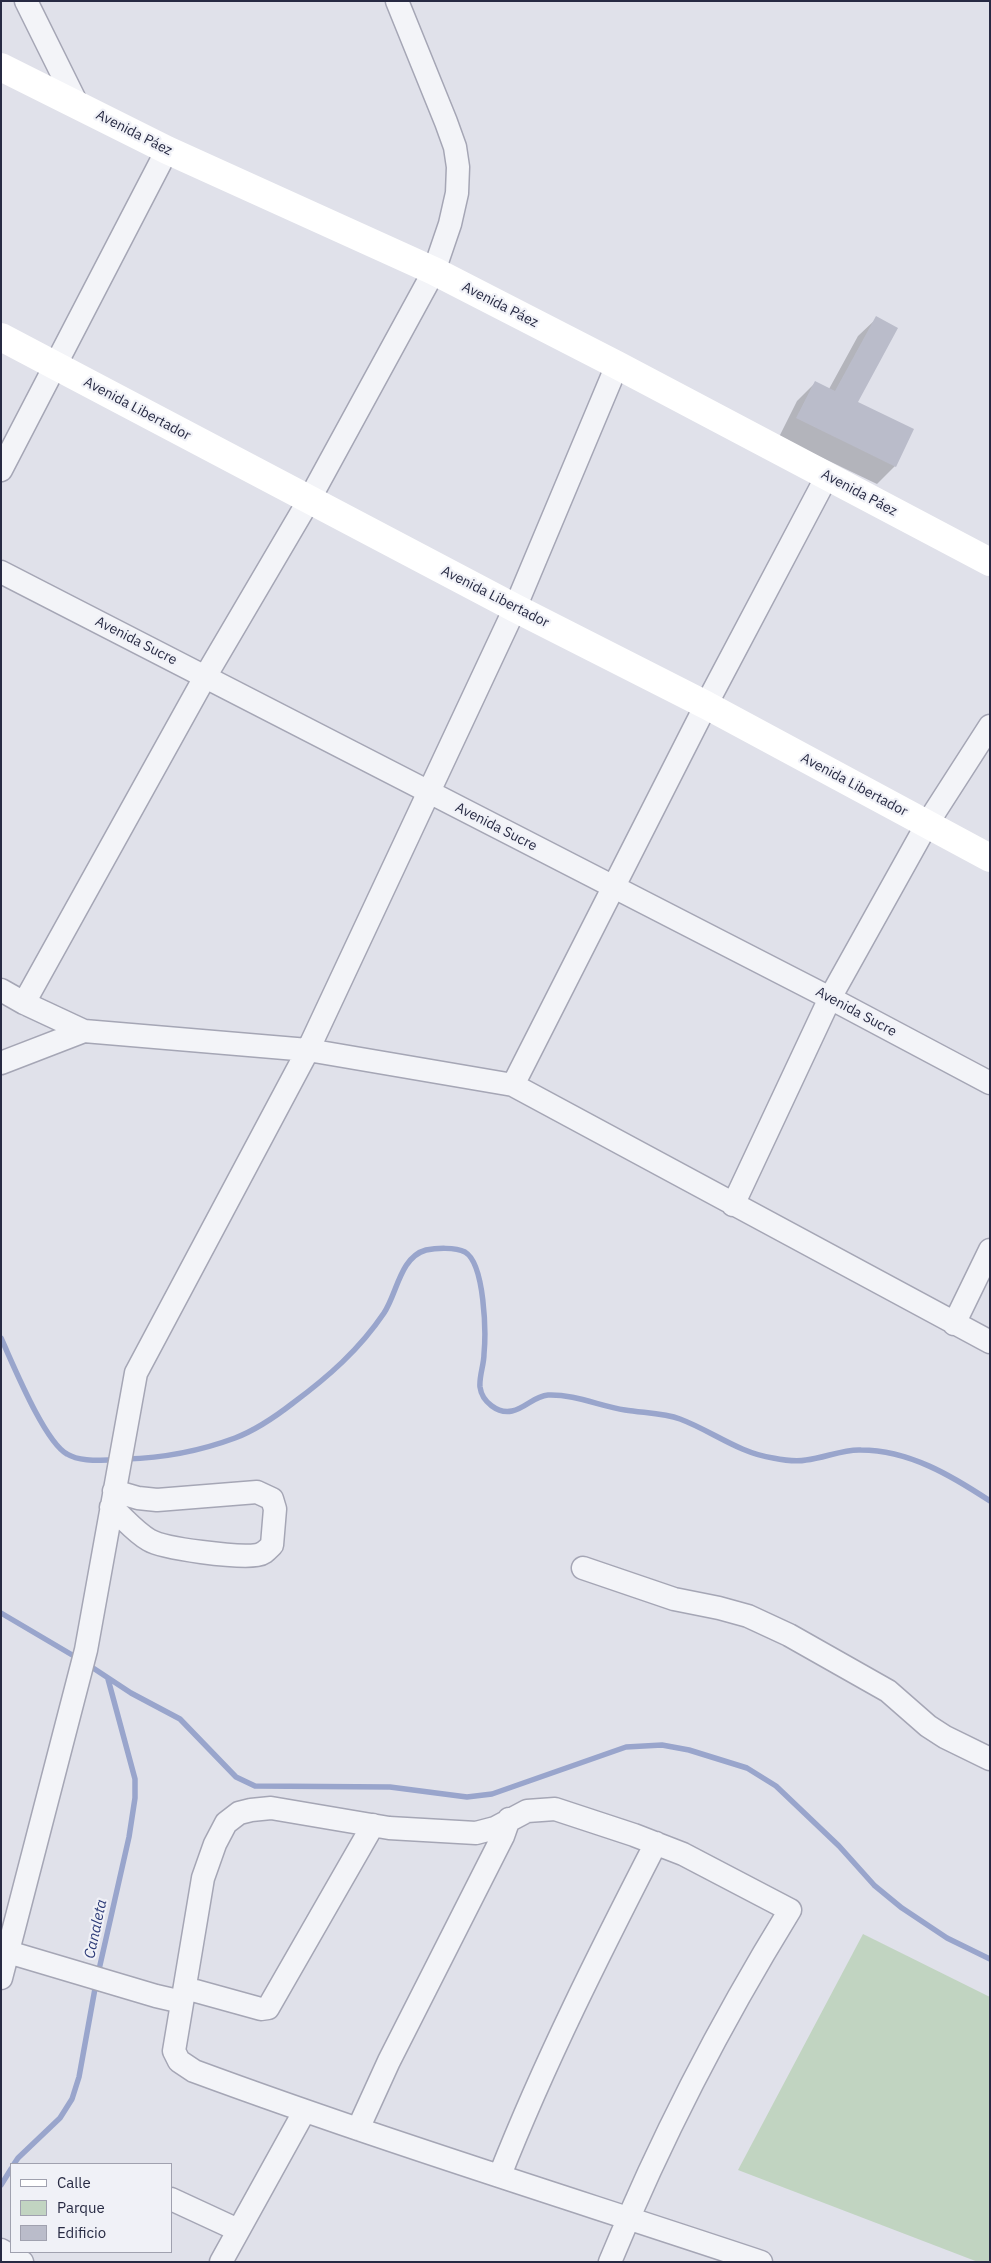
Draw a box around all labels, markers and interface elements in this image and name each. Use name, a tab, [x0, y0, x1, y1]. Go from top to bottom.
street label: Avenida Páez	[93, 107, 175, 159]
street label: Avenida Páez	[459, 279, 541, 331]
street label: Avenida Libertador	[81, 374, 193, 444]
street label: Avenida Páez	[818, 466, 900, 520]
street label: Avenida Libertador	[438, 563, 552, 631]
street label: Avenida Sucre	[92, 613, 180, 669]
street label: Avenida Libertador	[798, 750, 910, 820]
street label: Avenida Sucre	[452, 799, 540, 855]
street label: Avenida Sucre	[813, 984, 899, 1040]
water label: Canaleta	[81, 1898, 111, 1960]
legend	[10, 2163, 172, 2253]
text: Calle	[57, 2173, 91, 2192]
text: Parque	[57, 2198, 105, 2217]
text: Edificio	[57, 2223, 106, 2242]

